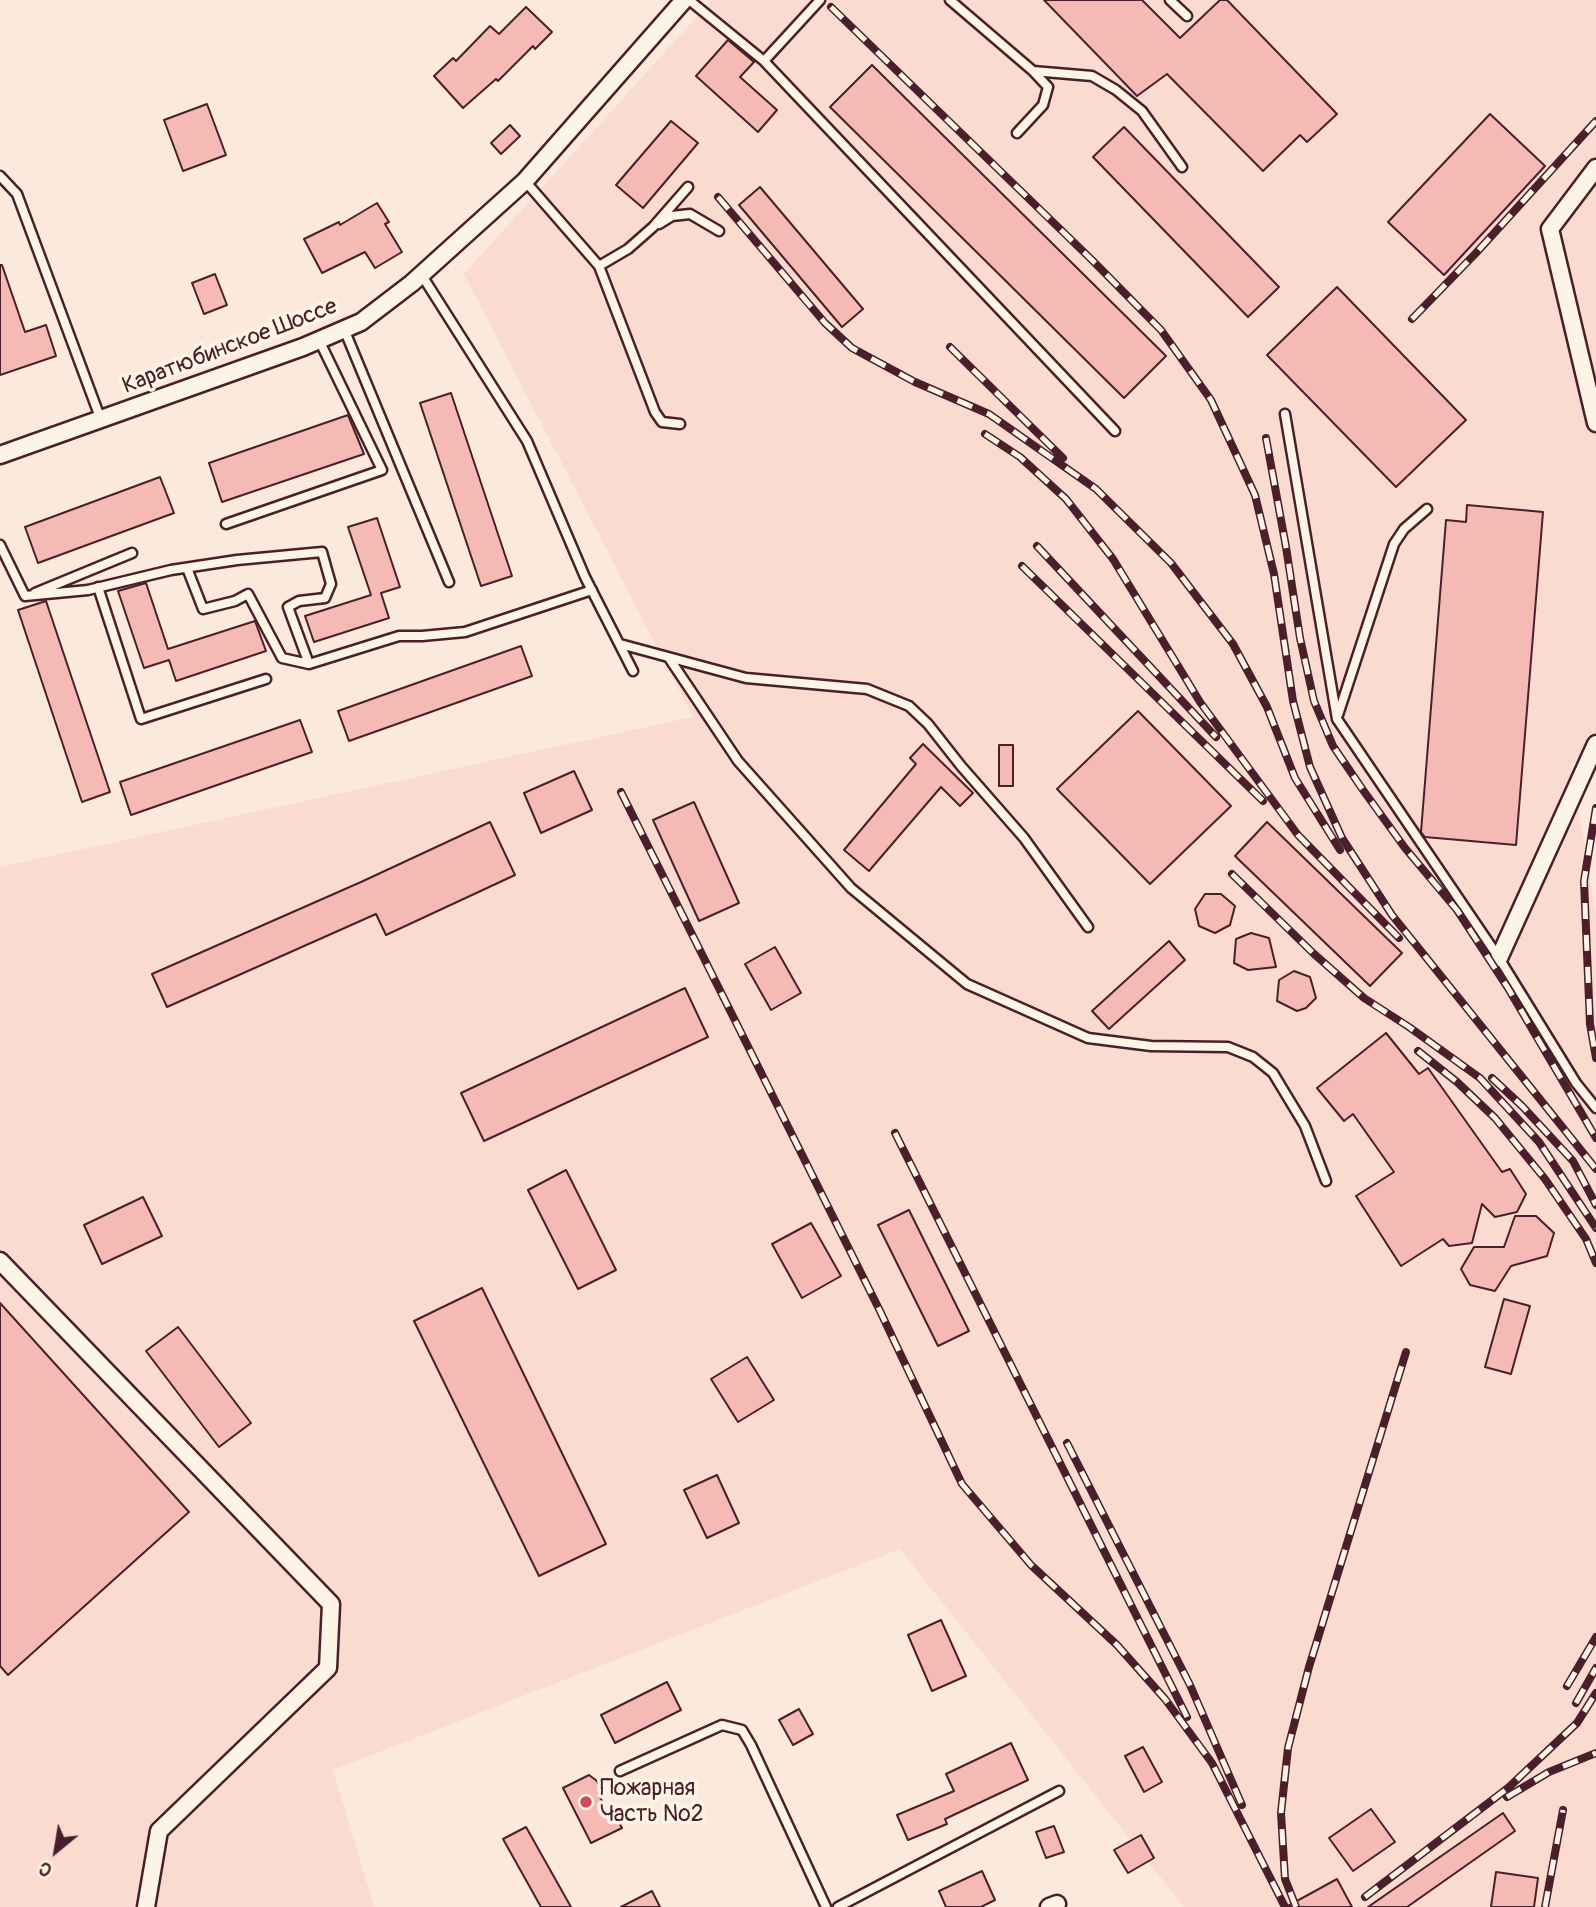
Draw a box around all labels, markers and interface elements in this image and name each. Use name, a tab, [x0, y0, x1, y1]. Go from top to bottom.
street label: Каратюбинское Шоссе	[119, 293, 341, 401]
place label: Пожарная Часть №2	[600, 1775, 704, 1829]
marker: Пожарная Часть №2	[578, 1794, 594, 1810]
north arrow	[21, 1816, 91, 1886]
text: С	[34, 1856, 57, 1883]

